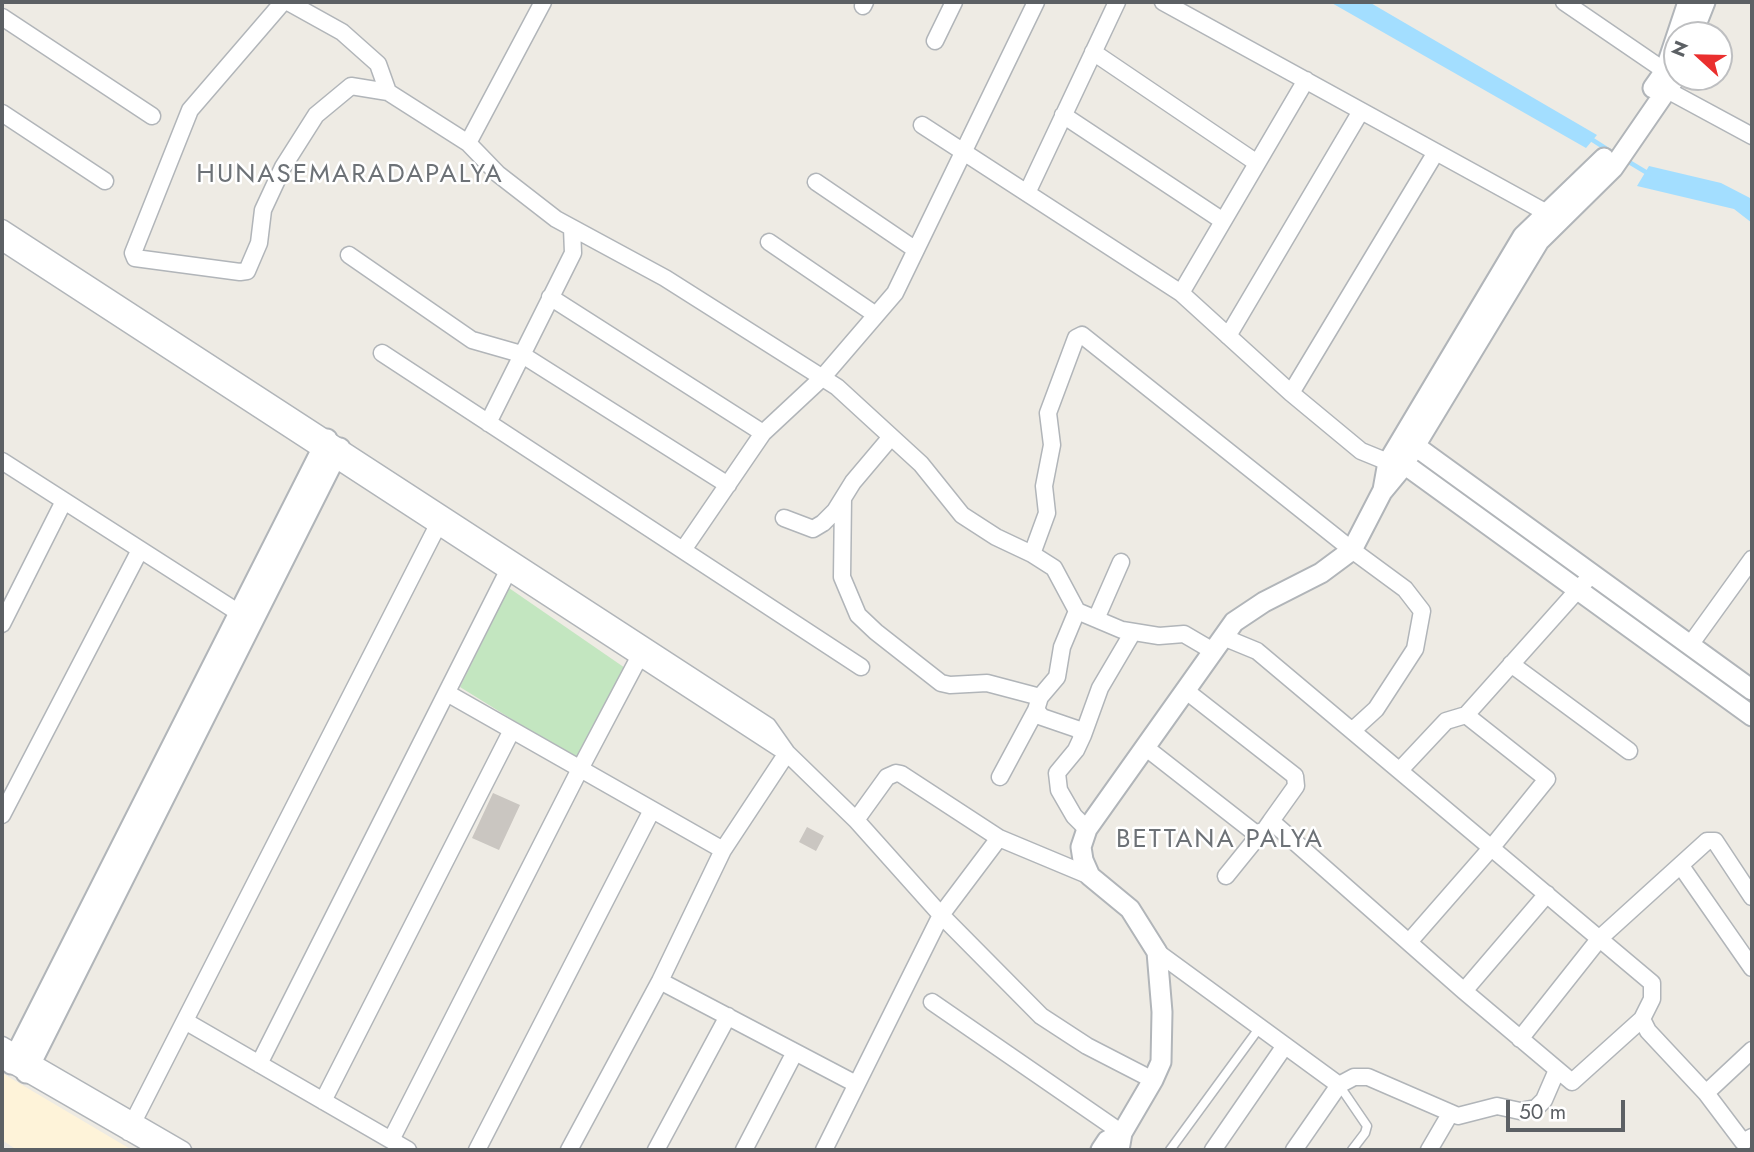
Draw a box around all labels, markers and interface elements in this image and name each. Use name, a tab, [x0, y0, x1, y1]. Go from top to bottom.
north arrow	[1663, 21, 1733, 91]
text: N	[1665, 37, 1695, 61]
district label: HUNASEMARADAPALYA	[198, 160, 502, 192]
district label: BETTANA PALYA	[1118, 825, 1322, 857]
scale bar	[1509, 1086, 1628, 1130]
text: 50 m	[1519, 1097, 1566, 1127]

